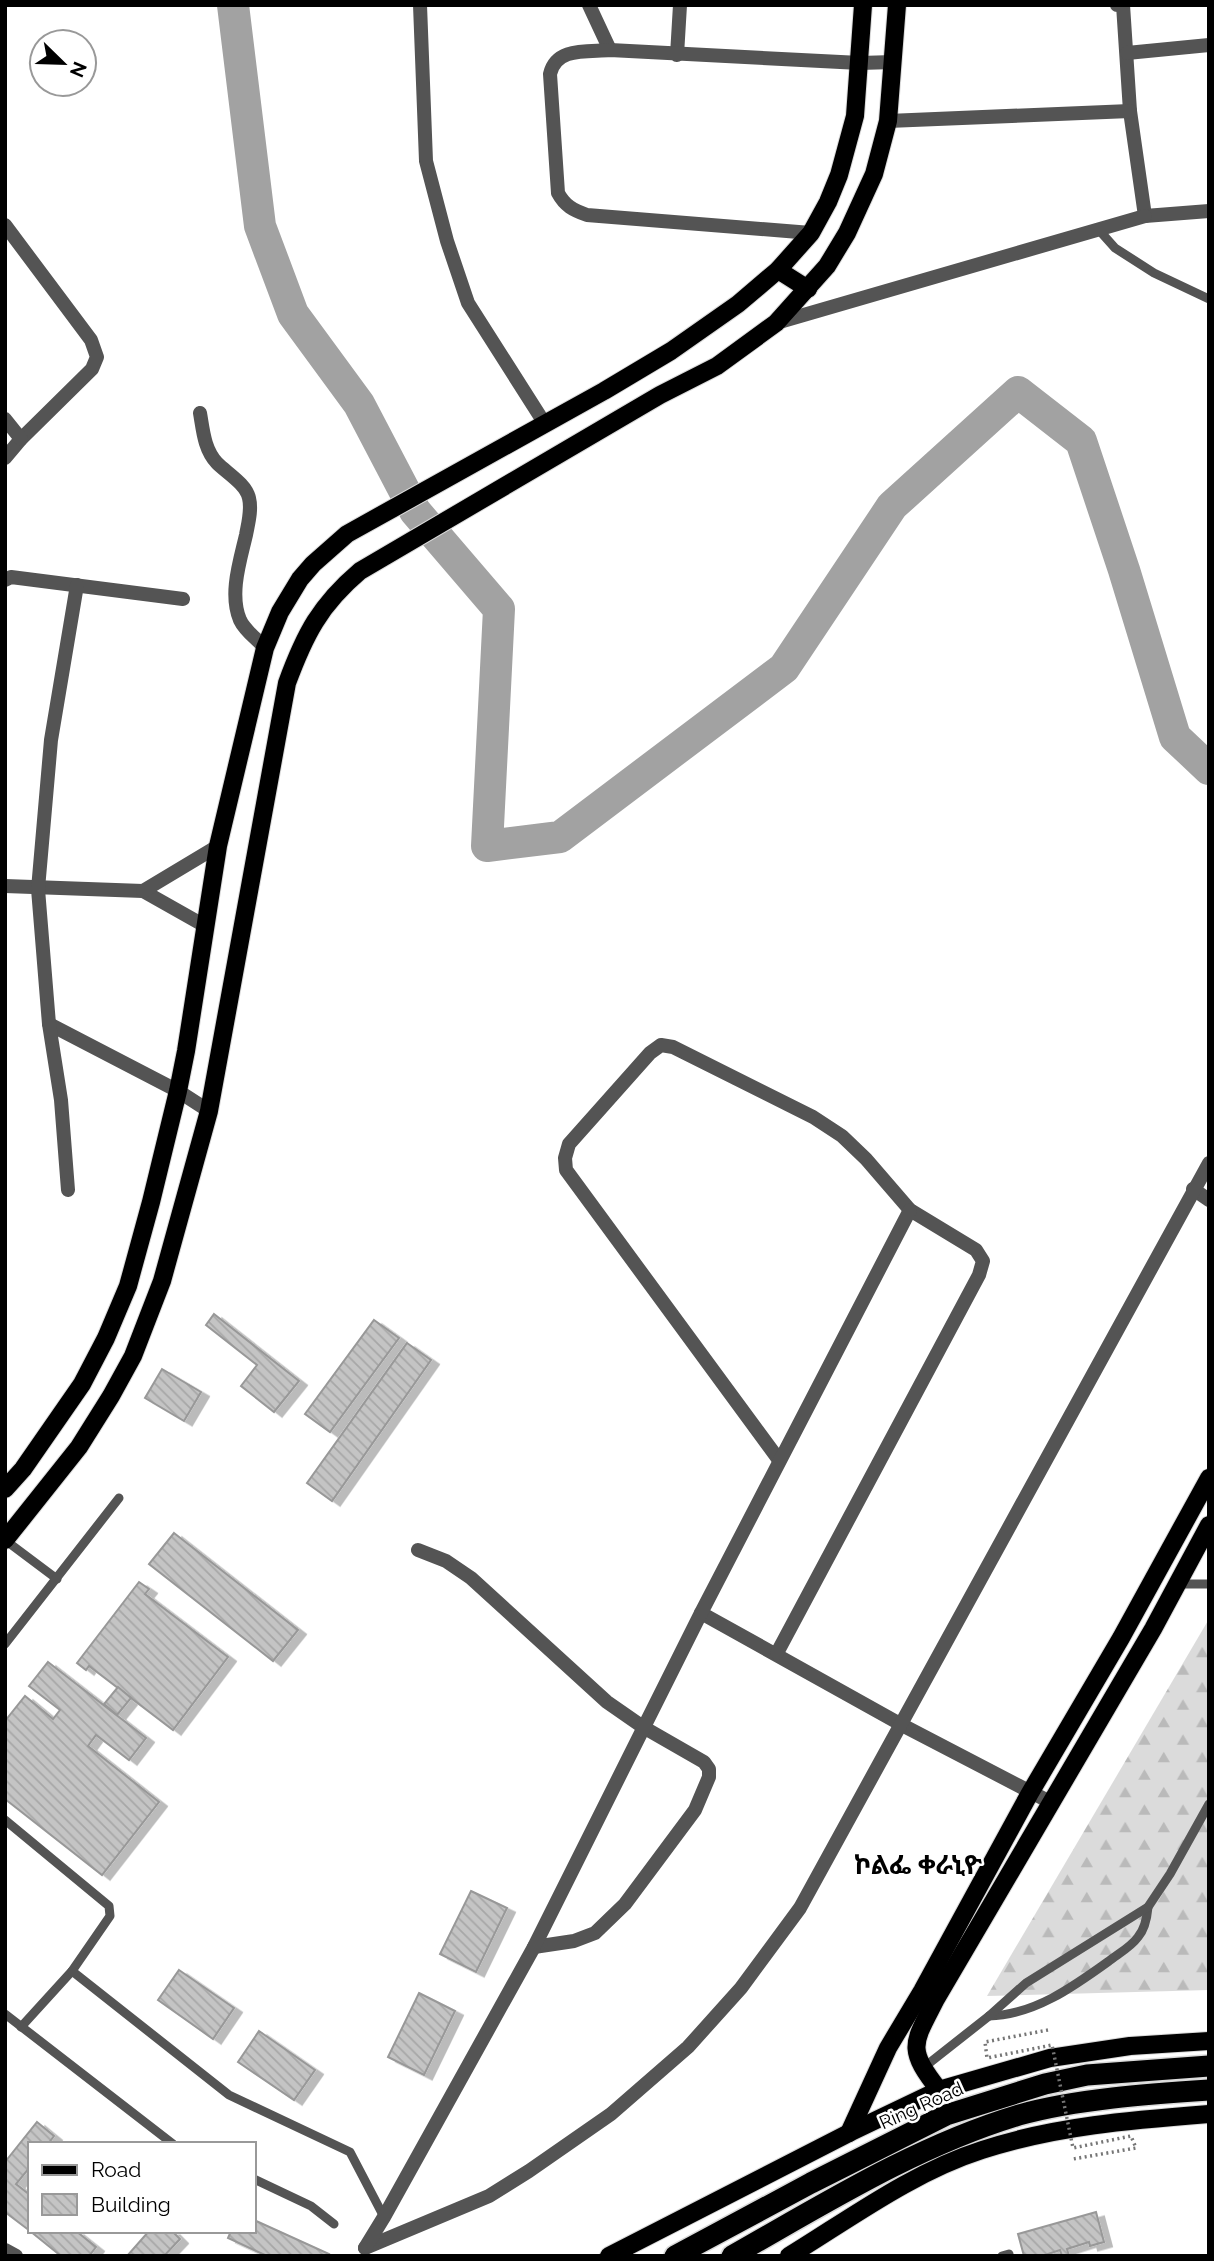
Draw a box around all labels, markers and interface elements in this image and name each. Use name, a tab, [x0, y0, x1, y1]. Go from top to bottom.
north arrow	[28, 28, 98, 98]
text: N	[66, 59, 92, 81]
district label: ኮልፌ ቀራኒዮ	[854, 1850, 982, 1880]
street label: Ring Road	[876, 2077, 966, 2133]
legend	[28, 2142, 256, 2233]
text: Road	[91, 2157, 141, 2182]
text: Building	[91, 2192, 171, 2217]

